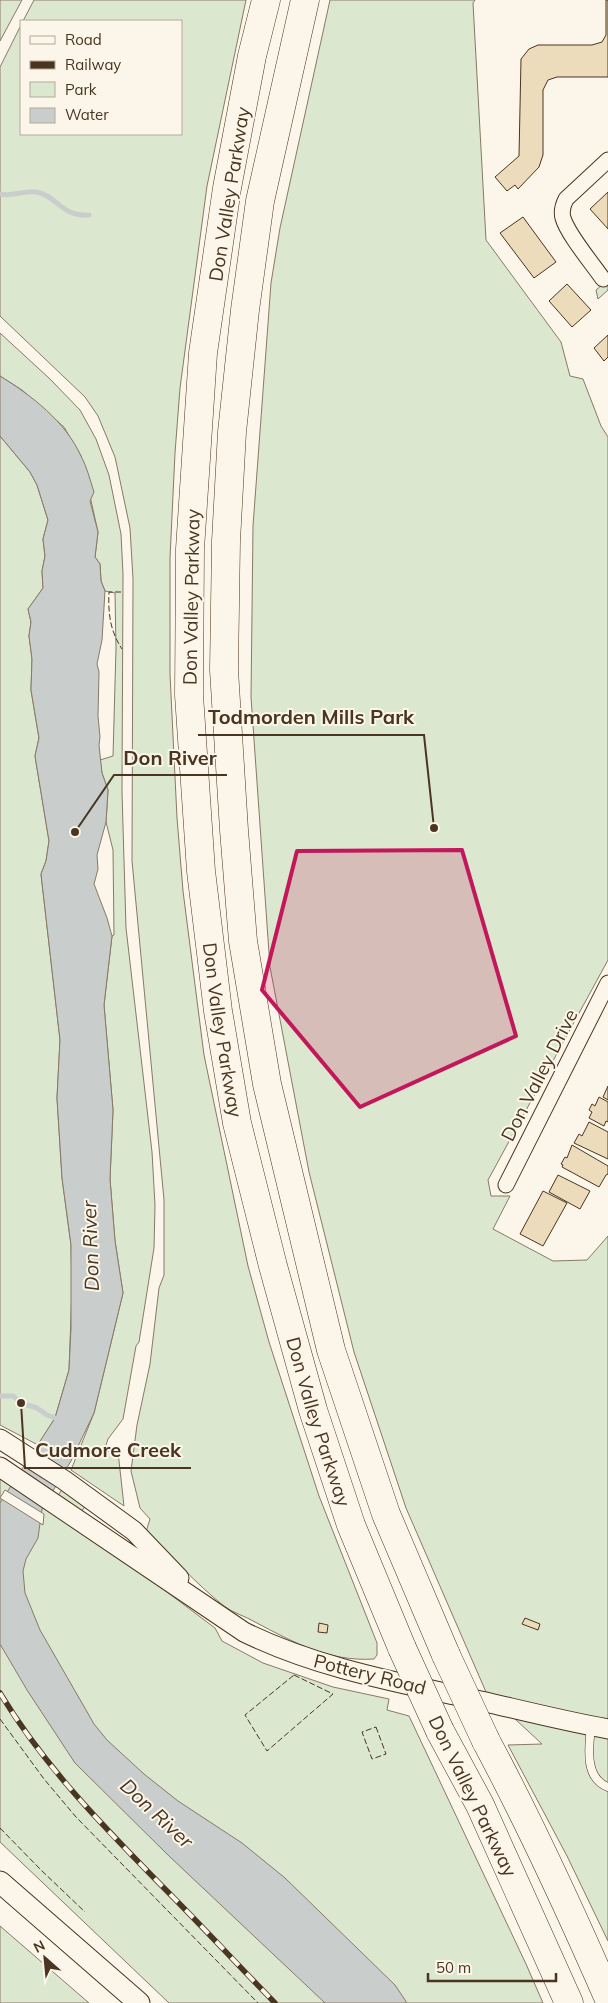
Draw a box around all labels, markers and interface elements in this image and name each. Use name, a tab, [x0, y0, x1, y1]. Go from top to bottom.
legend	[20, 20, 182, 135]
text: Road	[65, 30, 102, 49]
text: Railway	[65, 55, 121, 74]
text: Park	[65, 80, 97, 99]
text: Water	[65, 105, 109, 124]
street label: Don Valley Parkway	[203, 105, 255, 283]
street label: Don Valley Parkway	[177, 509, 205, 685]
callout: Todmorden Mills Park	[198, 700, 424, 735]
text: Todmorden Mills Park	[208, 704, 415, 729]
callout: Don River	[114, 740, 227, 775]
text: Don River	[123, 745, 217, 770]
street label: Don Valley Parkway	[198, 941, 248, 1119]
street label: Don Valley Drive	[495, 1005, 583, 1145]
water label: Don River	[76, 1200, 104, 1292]
street label: Don Valley Parkway	[281, 1334, 356, 1510]
callout: Cudmore Creek	[25, 1433, 191, 1468]
text: Cudmore Creek	[35, 1437, 182, 1462]
street label: Pottery Road	[311, 1648, 429, 1700]
street label: Don Valley Parkway	[424, 1711, 522, 1881]
water label: Don River	[115, 1773, 199, 1854]
north arrow	[20, 1933, 70, 1983]
text: N	[30, 1936, 48, 1957]
scale bar	[428, 1950, 556, 1982]
text: 50 m	[436, 1958, 471, 1977]

